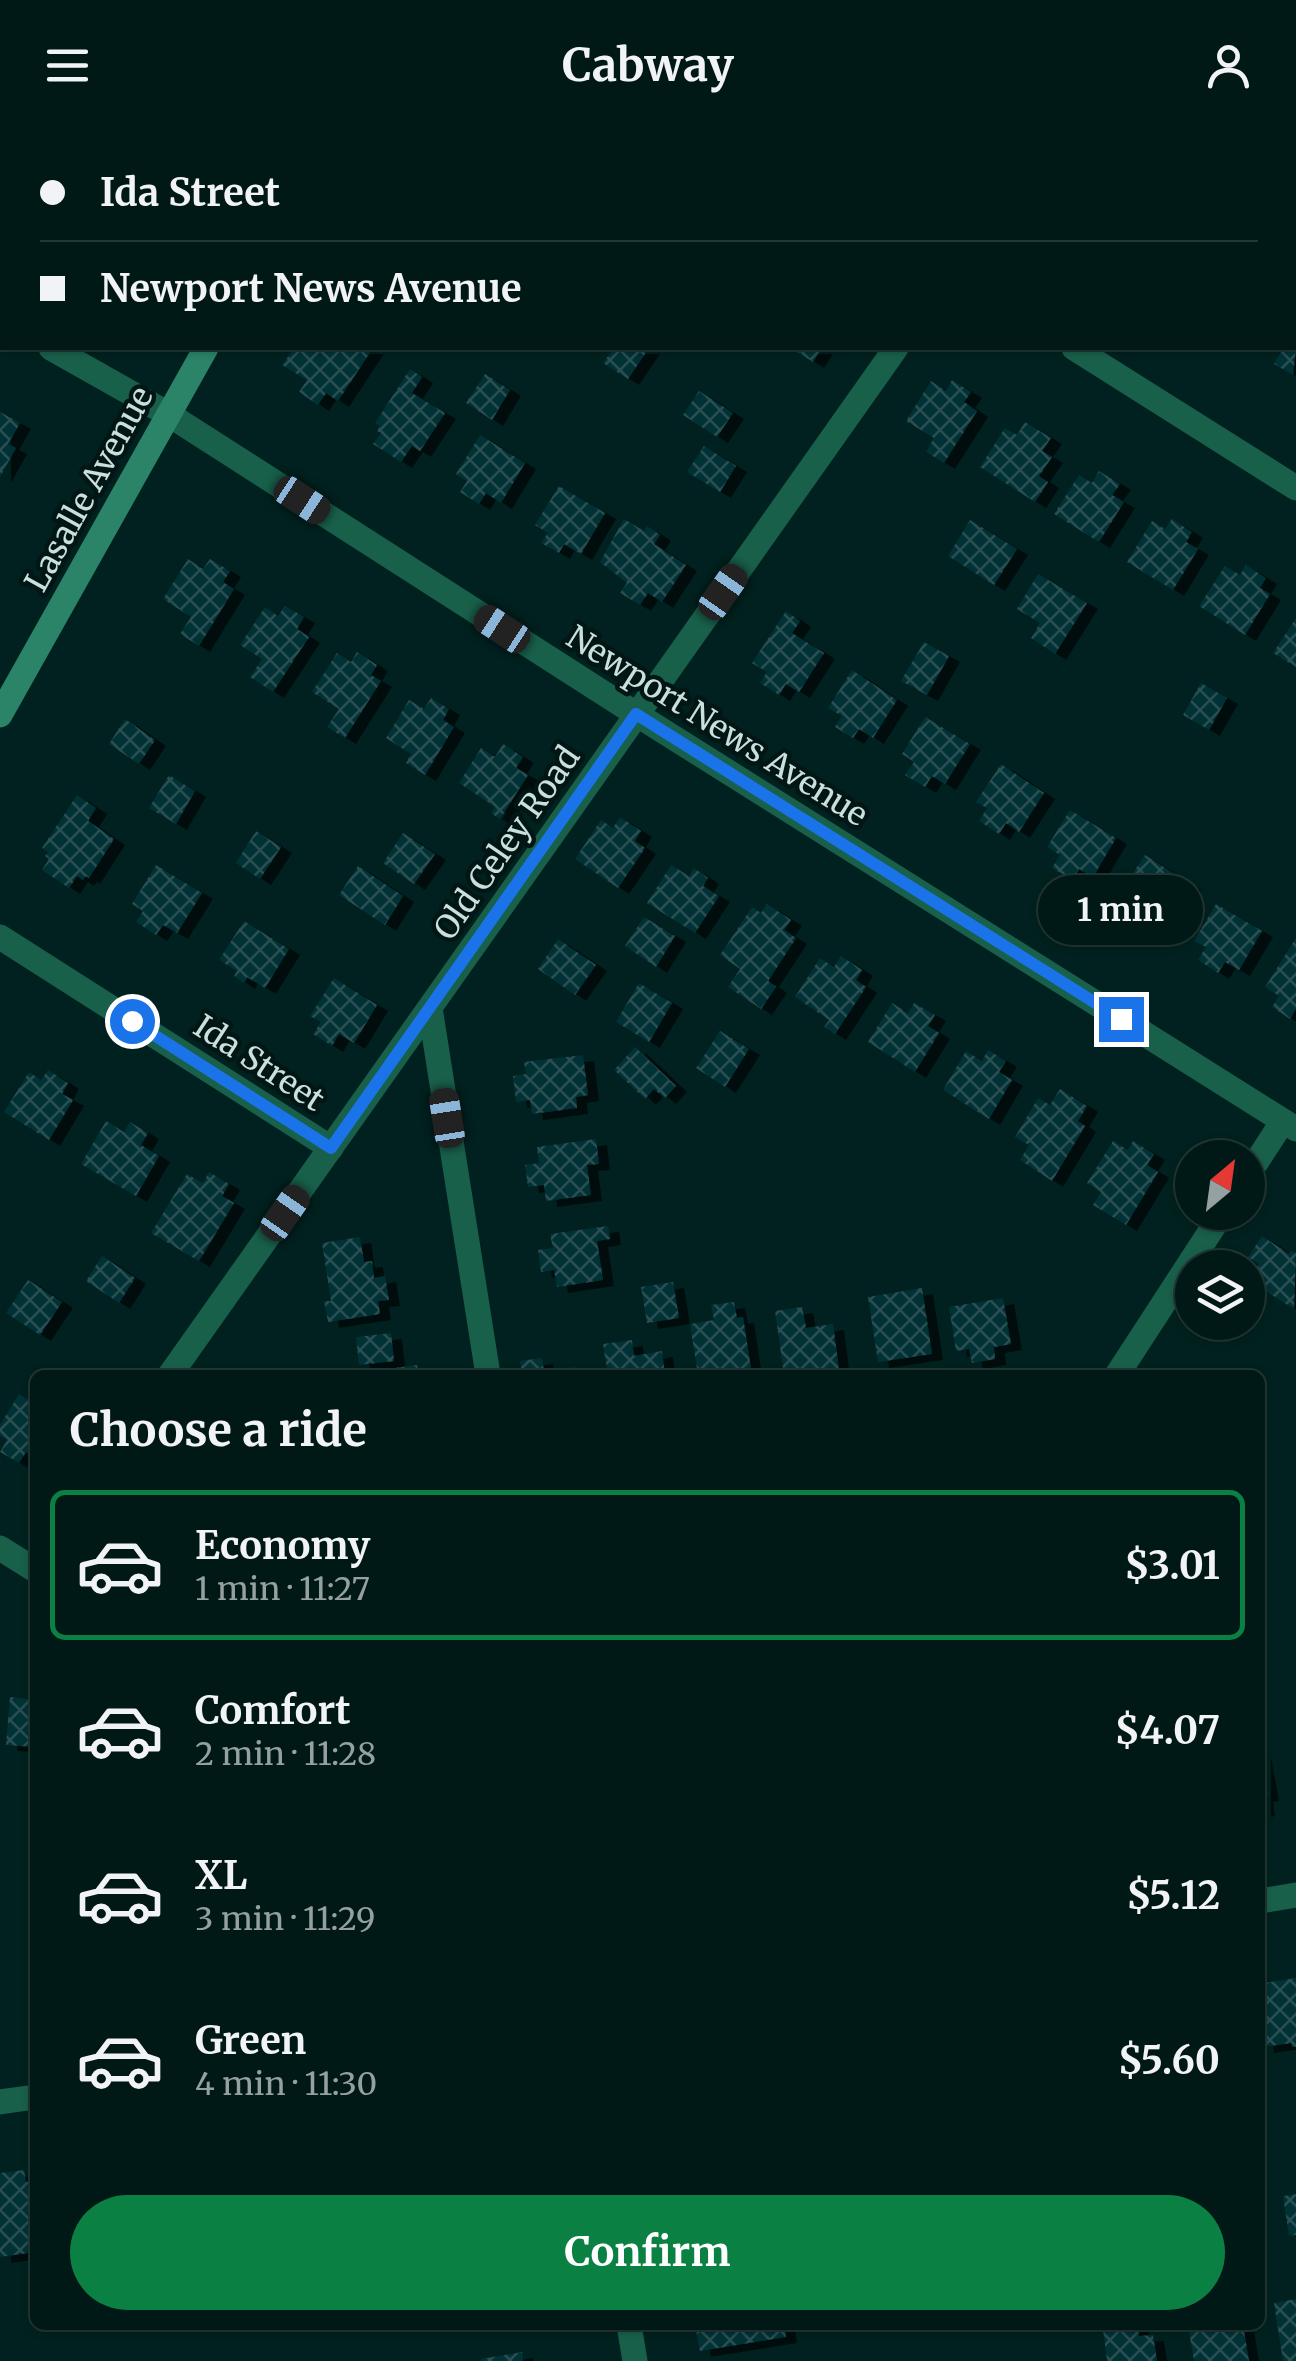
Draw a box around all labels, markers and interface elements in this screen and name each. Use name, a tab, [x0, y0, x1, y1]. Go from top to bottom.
text: Cabway	[562, 37, 734, 93]
icon: menu	[40, 38, 95, 93]
icon: person	[1201, 38, 1256, 93]
text: Ida Street	[100, 169, 280, 216]
text: Newport News Avenue	[100, 265, 522, 312]
street label: Lasalle Avenue	[16, 380, 162, 598]
car	[269, 471, 335, 529]
car	[694, 559, 752, 625]
car	[469, 600, 535, 658]
street label: Newport News Avenue	[559, 617, 875, 835]
street label: Old Celey Road	[425, 738, 589, 948]
callout: 1 min	[1038, 874, 1204, 944]
text: 1 min	[1077, 890, 1164, 930]
route end	[1099, 997, 1144, 1042]
route start	[110, 999, 155, 1044]
street label: Ida Street	[186, 1006, 332, 1120]
car	[427, 1086, 467, 1150]
north arrow	[1175, 1140, 1265, 1230]
map controls	[1175, 1140, 1265, 1340]
car	[256, 1180, 314, 1246]
button: layers	[1175, 1250, 1265, 1340]
text: Choose a ride	[70, 1402, 367, 1458]
icon: car	[75, 1520, 165, 1610]
text: Economy	[195, 1522, 370, 1569]
text: $3.01	[1124, 1542, 1220, 1589]
text: 1 min · 11:27	[195, 1569, 370, 1609]
icon: car	[75, 1685, 165, 1775]
text: Comfort	[195, 1687, 351, 1734]
text: $4.07	[1115, 1707, 1220, 1754]
text: 2 min · 11:28	[195, 1734, 376, 1774]
icon: car	[75, 1850, 165, 1940]
text: XL	[195, 1852, 247, 1899]
text: $5.12	[1126, 1872, 1220, 1919]
text: 3 min · 11:29	[195, 1899, 375, 1939]
icon: car	[75, 2015, 165, 2105]
text: Green	[195, 2017, 306, 2064]
text: $5.60	[1118, 2037, 1220, 2084]
text: 4 min · 11:30	[195, 2064, 377, 2104]
button: Confirm	[70, 2195, 1225, 2310]

